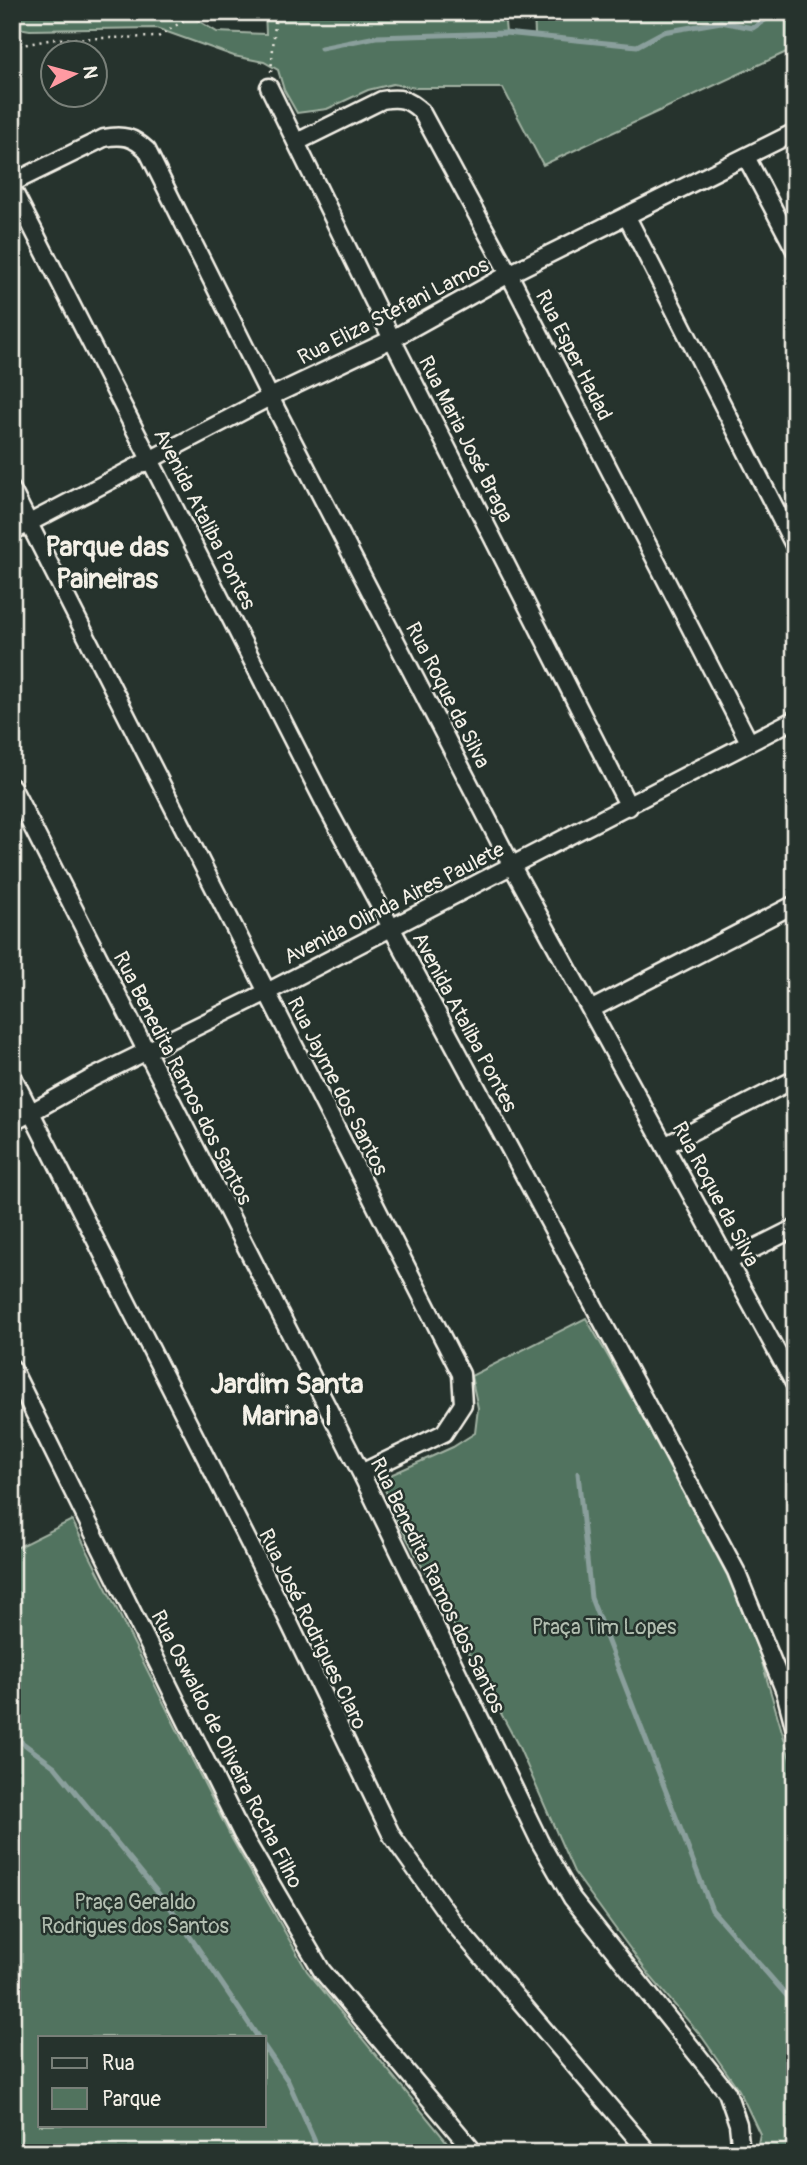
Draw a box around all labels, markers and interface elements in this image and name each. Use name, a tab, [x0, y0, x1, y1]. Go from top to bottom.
north arrow	[38, 38, 108, 108]
text: N	[77, 65, 103, 80]
street label: Rua Eliza Stefani Lamos	[293, 251, 494, 371]
street label: Rua Esper Hadad	[529, 285, 618, 425]
street label: Rua Maria José Braga	[412, 351, 519, 527]
street label: Avenida Ataliba Pontes	[147, 424, 262, 615]
district label: Parque das Paineiras	[45, 530, 169, 597]
street label: Rua Roque da Silva	[399, 618, 496, 773]
street label: Avenida Olinda Aires Paulete	[279, 836, 510, 971]
street label: Avenida Ataliba Pontes	[406, 928, 524, 1117]
street label: Rua Benedita Ramos dos Santos	[107, 947, 259, 1210]
street label: Rua Jayme dos Santos	[281, 992, 395, 1181]
street label: Rua Roque da Silva	[666, 1117, 765, 1271]
district label: Jardim Santa Marina I	[210, 1367, 364, 1434]
street label: Rua Benedita Ramos dos Santos	[364, 1453, 512, 1718]
street label: Rua José Rodrigues Claro	[252, 1524, 373, 1734]
street label: Rua Oswaldo de Oliveira Rocha Filho	[144, 1606, 309, 1893]
park label: Praça Tim Lopes	[532, 1614, 677, 1641]
park label: Praça Geraldo Rodrigues dos Santos	[41, 1889, 229, 1940]
legend	[38, 2036, 266, 2126]
text: Rua	[102, 2050, 135, 2077]
text: Parque	[102, 2086, 161, 2113]

